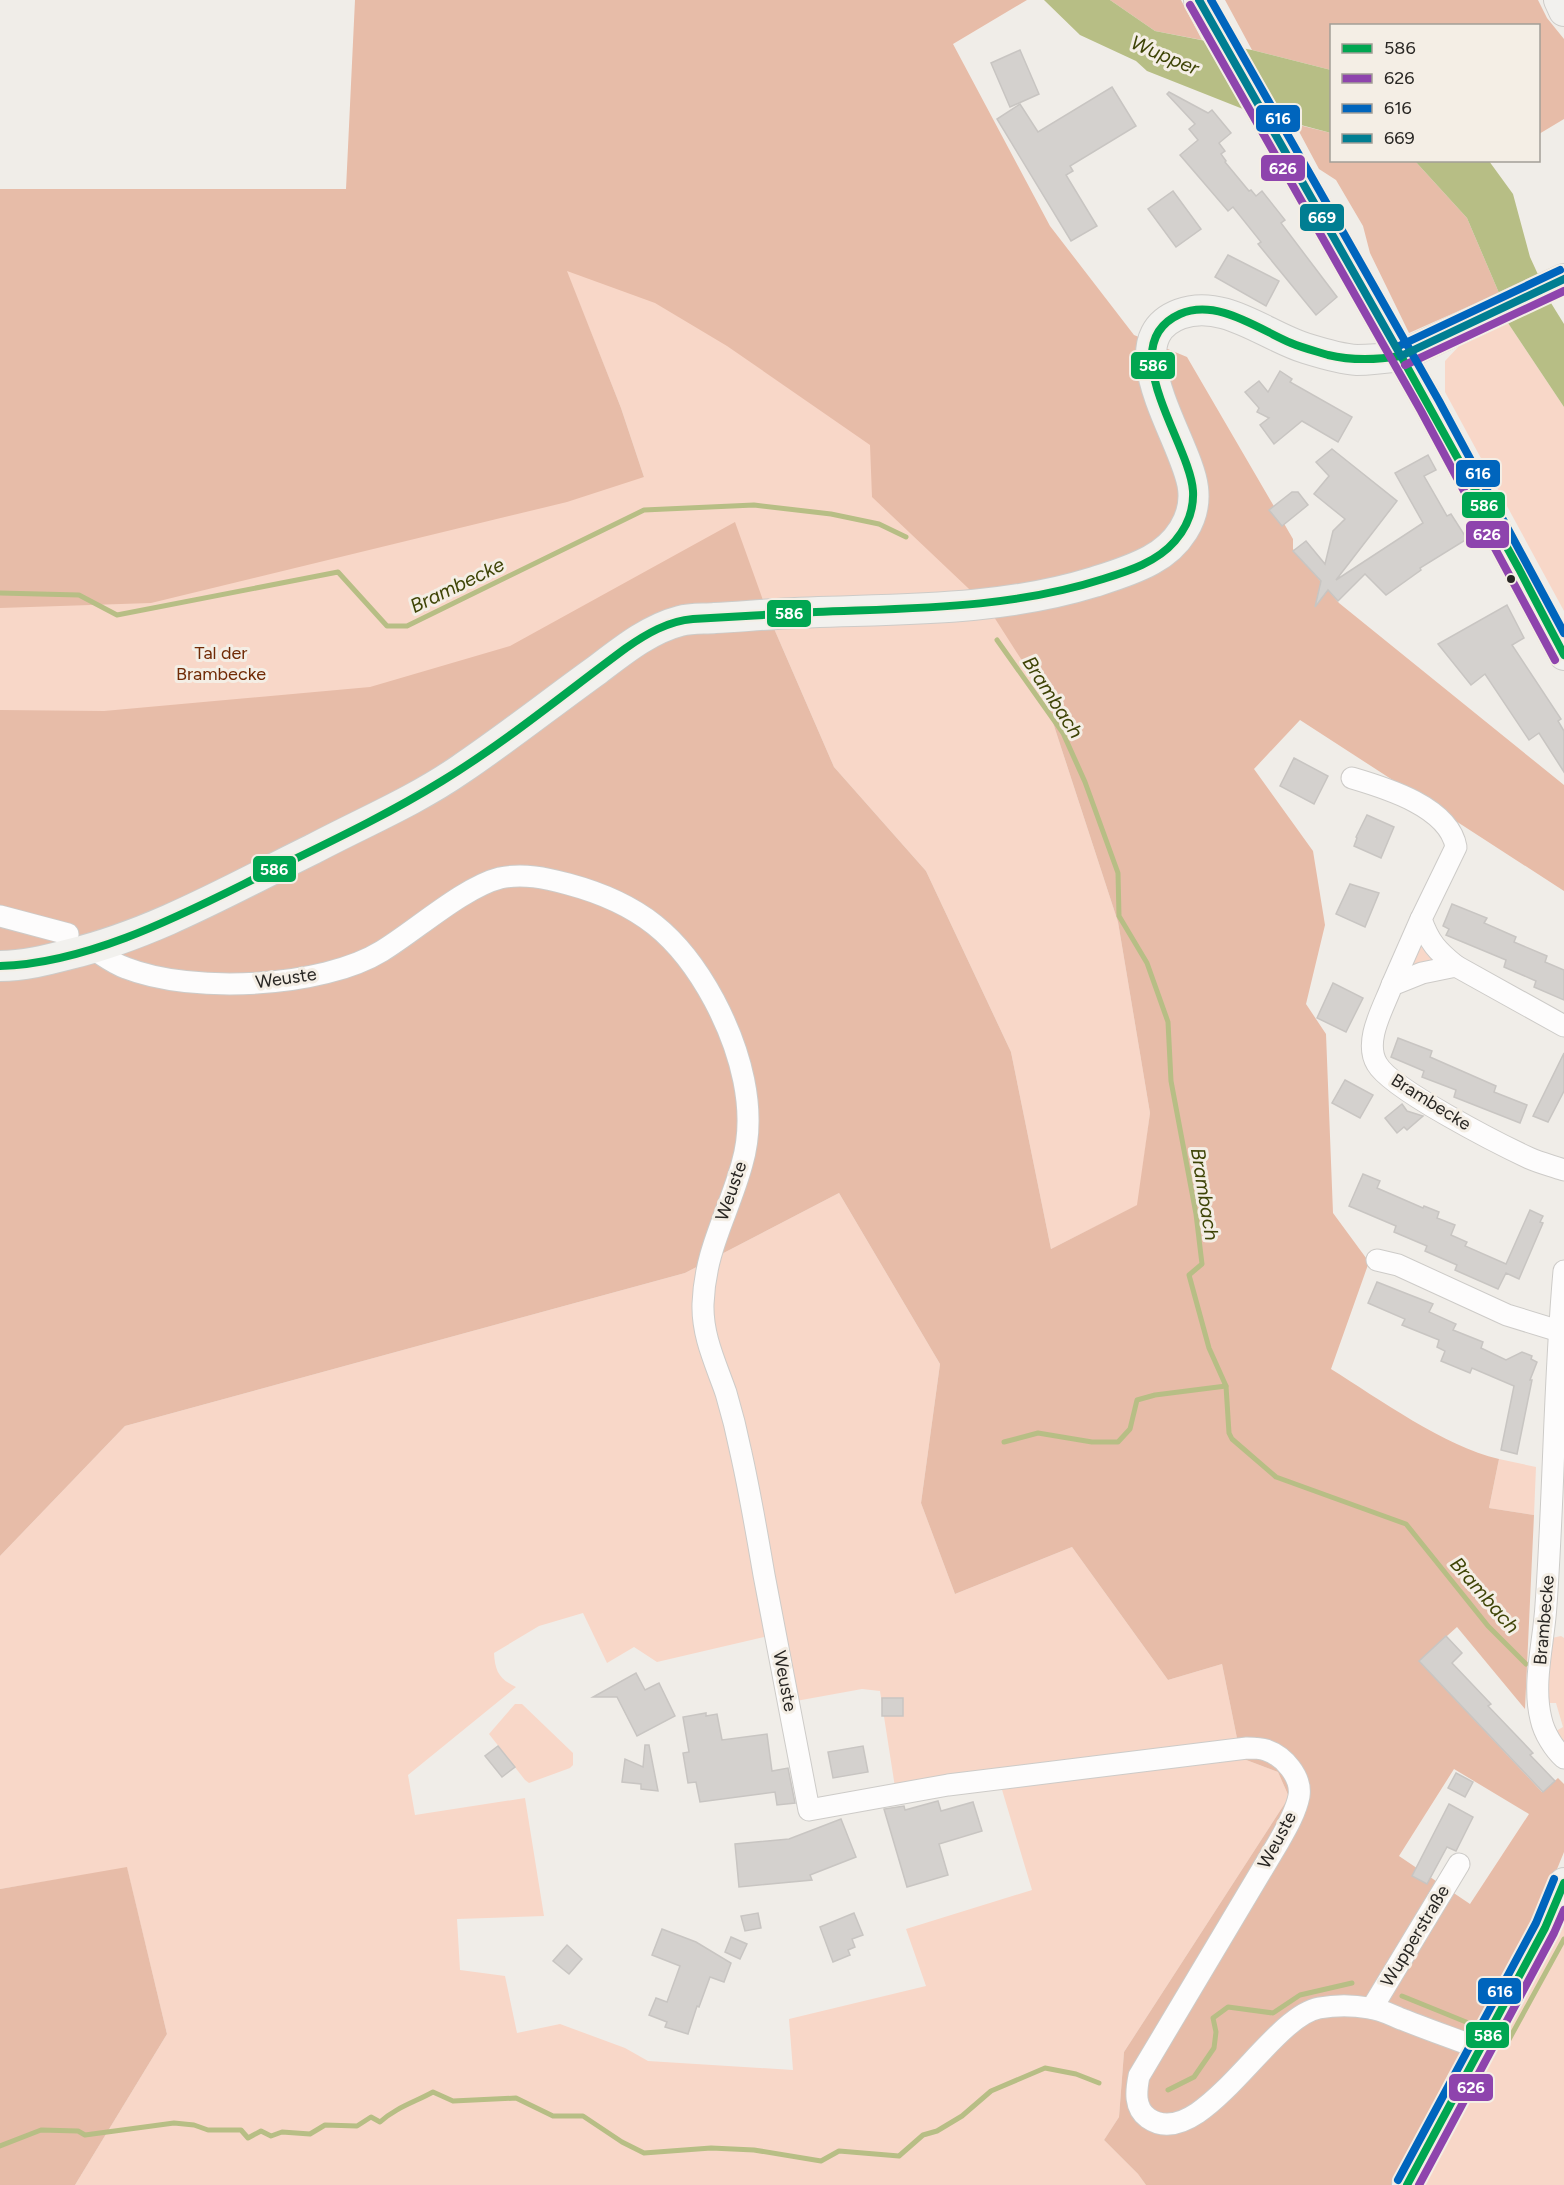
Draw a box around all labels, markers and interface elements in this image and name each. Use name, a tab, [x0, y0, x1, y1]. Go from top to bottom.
legend	[1330, 24, 1540, 162]
water label: Wupper	[1127, 30, 1204, 81]
text: 586	[1384, 37, 1416, 59]
text: 626	[1384, 67, 1414, 89]
text: 616	[1384, 97, 1412, 119]
line badge: 616	[1255, 104, 1301, 133]
text: 616	[1265, 109, 1291, 128]
text: 669	[1384, 127, 1415, 149]
line badge: 626	[1260, 154, 1306, 182]
text: 626	[1269, 159, 1297, 178]
line badge: 669	[1299, 203, 1345, 232]
text: 669	[1308, 208, 1336, 227]
line badge: 586	[1130, 351, 1176, 380]
text: 586	[1139, 356, 1167, 375]
line badge: 616	[1455, 459, 1501, 488]
text: 616	[1465, 464, 1491, 483]
line badge: 586	[1461, 491, 1506, 519]
text: 586	[1470, 496, 1498, 515]
line badge: 626	[1465, 520, 1510, 549]
text: 626	[1473, 525, 1501, 544]
water label: Brambecke	[406, 552, 508, 618]
unlabelled marker	[1505, 573, 1517, 585]
line badge: 586	[766, 599, 812, 628]
text: 586	[775, 604, 803, 623]
park label: Tal der Brambecke	[176, 642, 266, 685]
water label: Brambach	[1018, 651, 1088, 743]
line badge: 586	[252, 855, 297, 883]
text: 586	[260, 860, 288, 879]
street label: Weuste	[254, 963, 318, 993]
street label: Brambecke	[1387, 1069, 1475, 1135]
water label: Brambach	[1186, 1146, 1224, 1242]
street label: Weuste	[711, 1158, 751, 1224]
water label: Brambach	[1445, 1552, 1525, 1638]
street label: Brambecke	[1529, 1574, 1559, 1666]
street label: Weuste	[768, 1649, 802, 1713]
street label: Weuste	[1253, 1808, 1301, 1872]
street label: Wupperstraße	[1376, 1881, 1454, 1991]
line badge: 616	[1477, 1977, 1522, 2005]
text: 616	[1487, 1982, 1513, 2001]
line badge: 586	[1465, 2021, 1510, 2049]
text: 586	[1474, 2026, 1502, 2045]
line badge: 626	[1448, 2073, 1494, 2102]
text: 626	[1457, 2078, 1485, 2097]

